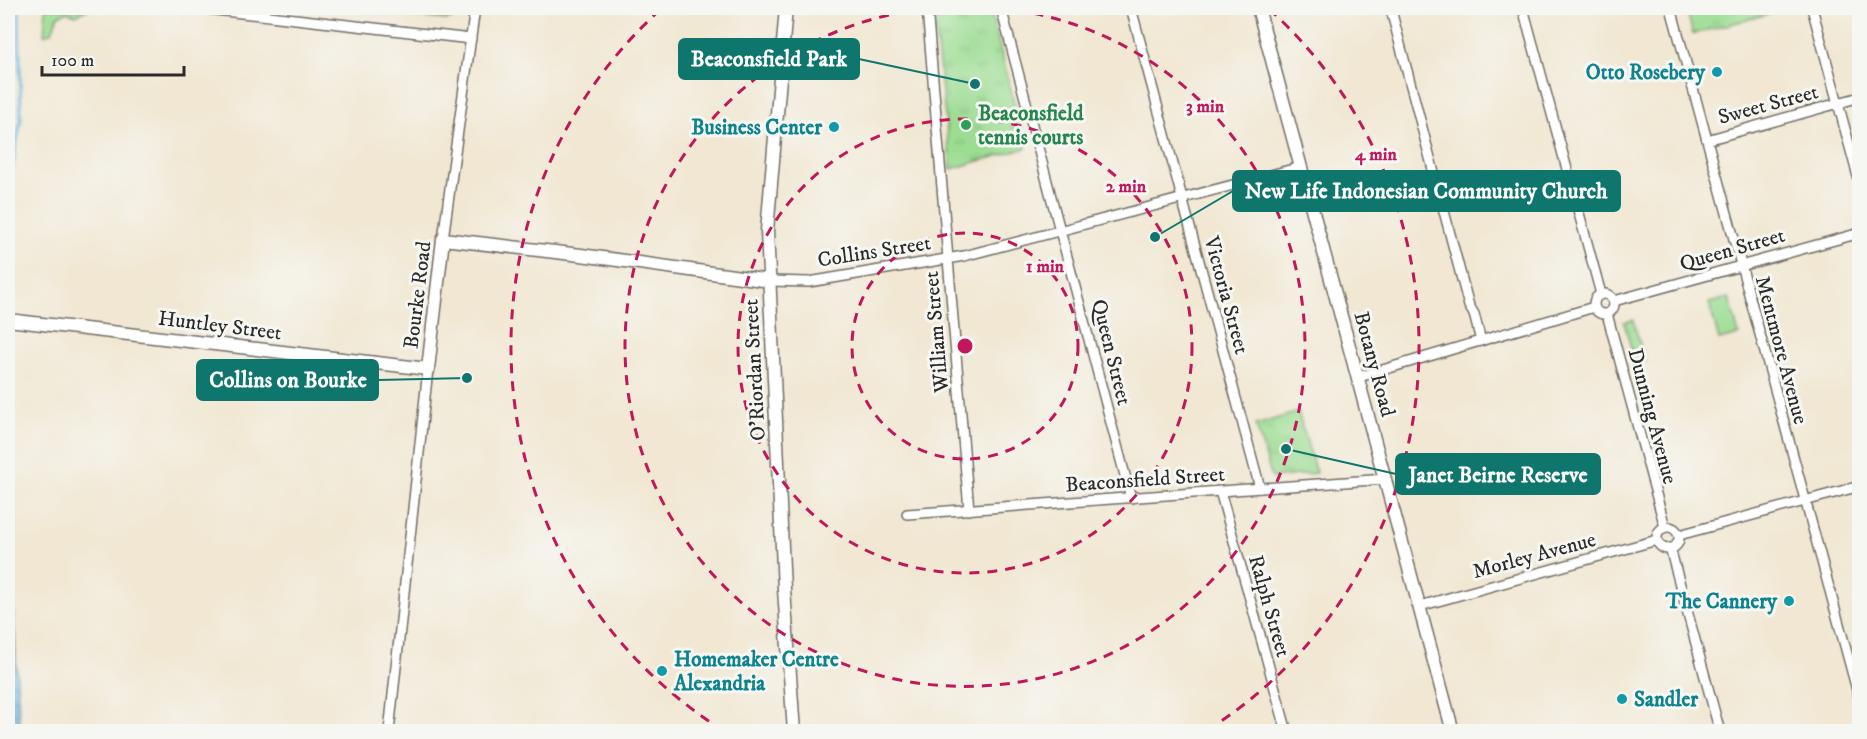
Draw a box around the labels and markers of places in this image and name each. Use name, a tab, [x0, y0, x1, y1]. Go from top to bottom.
callout: Beaconsfield Park	[679, 39, 859, 79]
place label: Otto Rosebery	[1586, 60, 1706, 86]
marker: Otto Rosebery	[1710, 65, 1724, 79]
place label: Beaconsfield tennis courts	[978, 101, 1084, 151]
place label: Business Center	[691, 115, 823, 141]
marker: Beaconsfield tennis courts	[959, 118, 973, 132]
marker: Business Center	[827, 120, 841, 134]
callout: New Life Indonesian Community Church	[1233, 171, 1620, 211]
centre of rings	[955, 336, 975, 356]
callout: Collins on Bourke	[197, 360, 378, 400]
callout: Janet Beirne Reserve	[1396, 454, 1600, 494]
place label: The Cannery	[1665, 589, 1778, 615]
marker: The Cannery	[1782, 594, 1796, 608]
place label: Homemaker Centre Alexandria	[673, 647, 839, 697]
marker: Homemaker Centre Alexandria	[655, 664, 669, 678]
place label: Sandler	[1634, 687, 1699, 713]
marker: Sandler	[1615, 692, 1629, 706]

